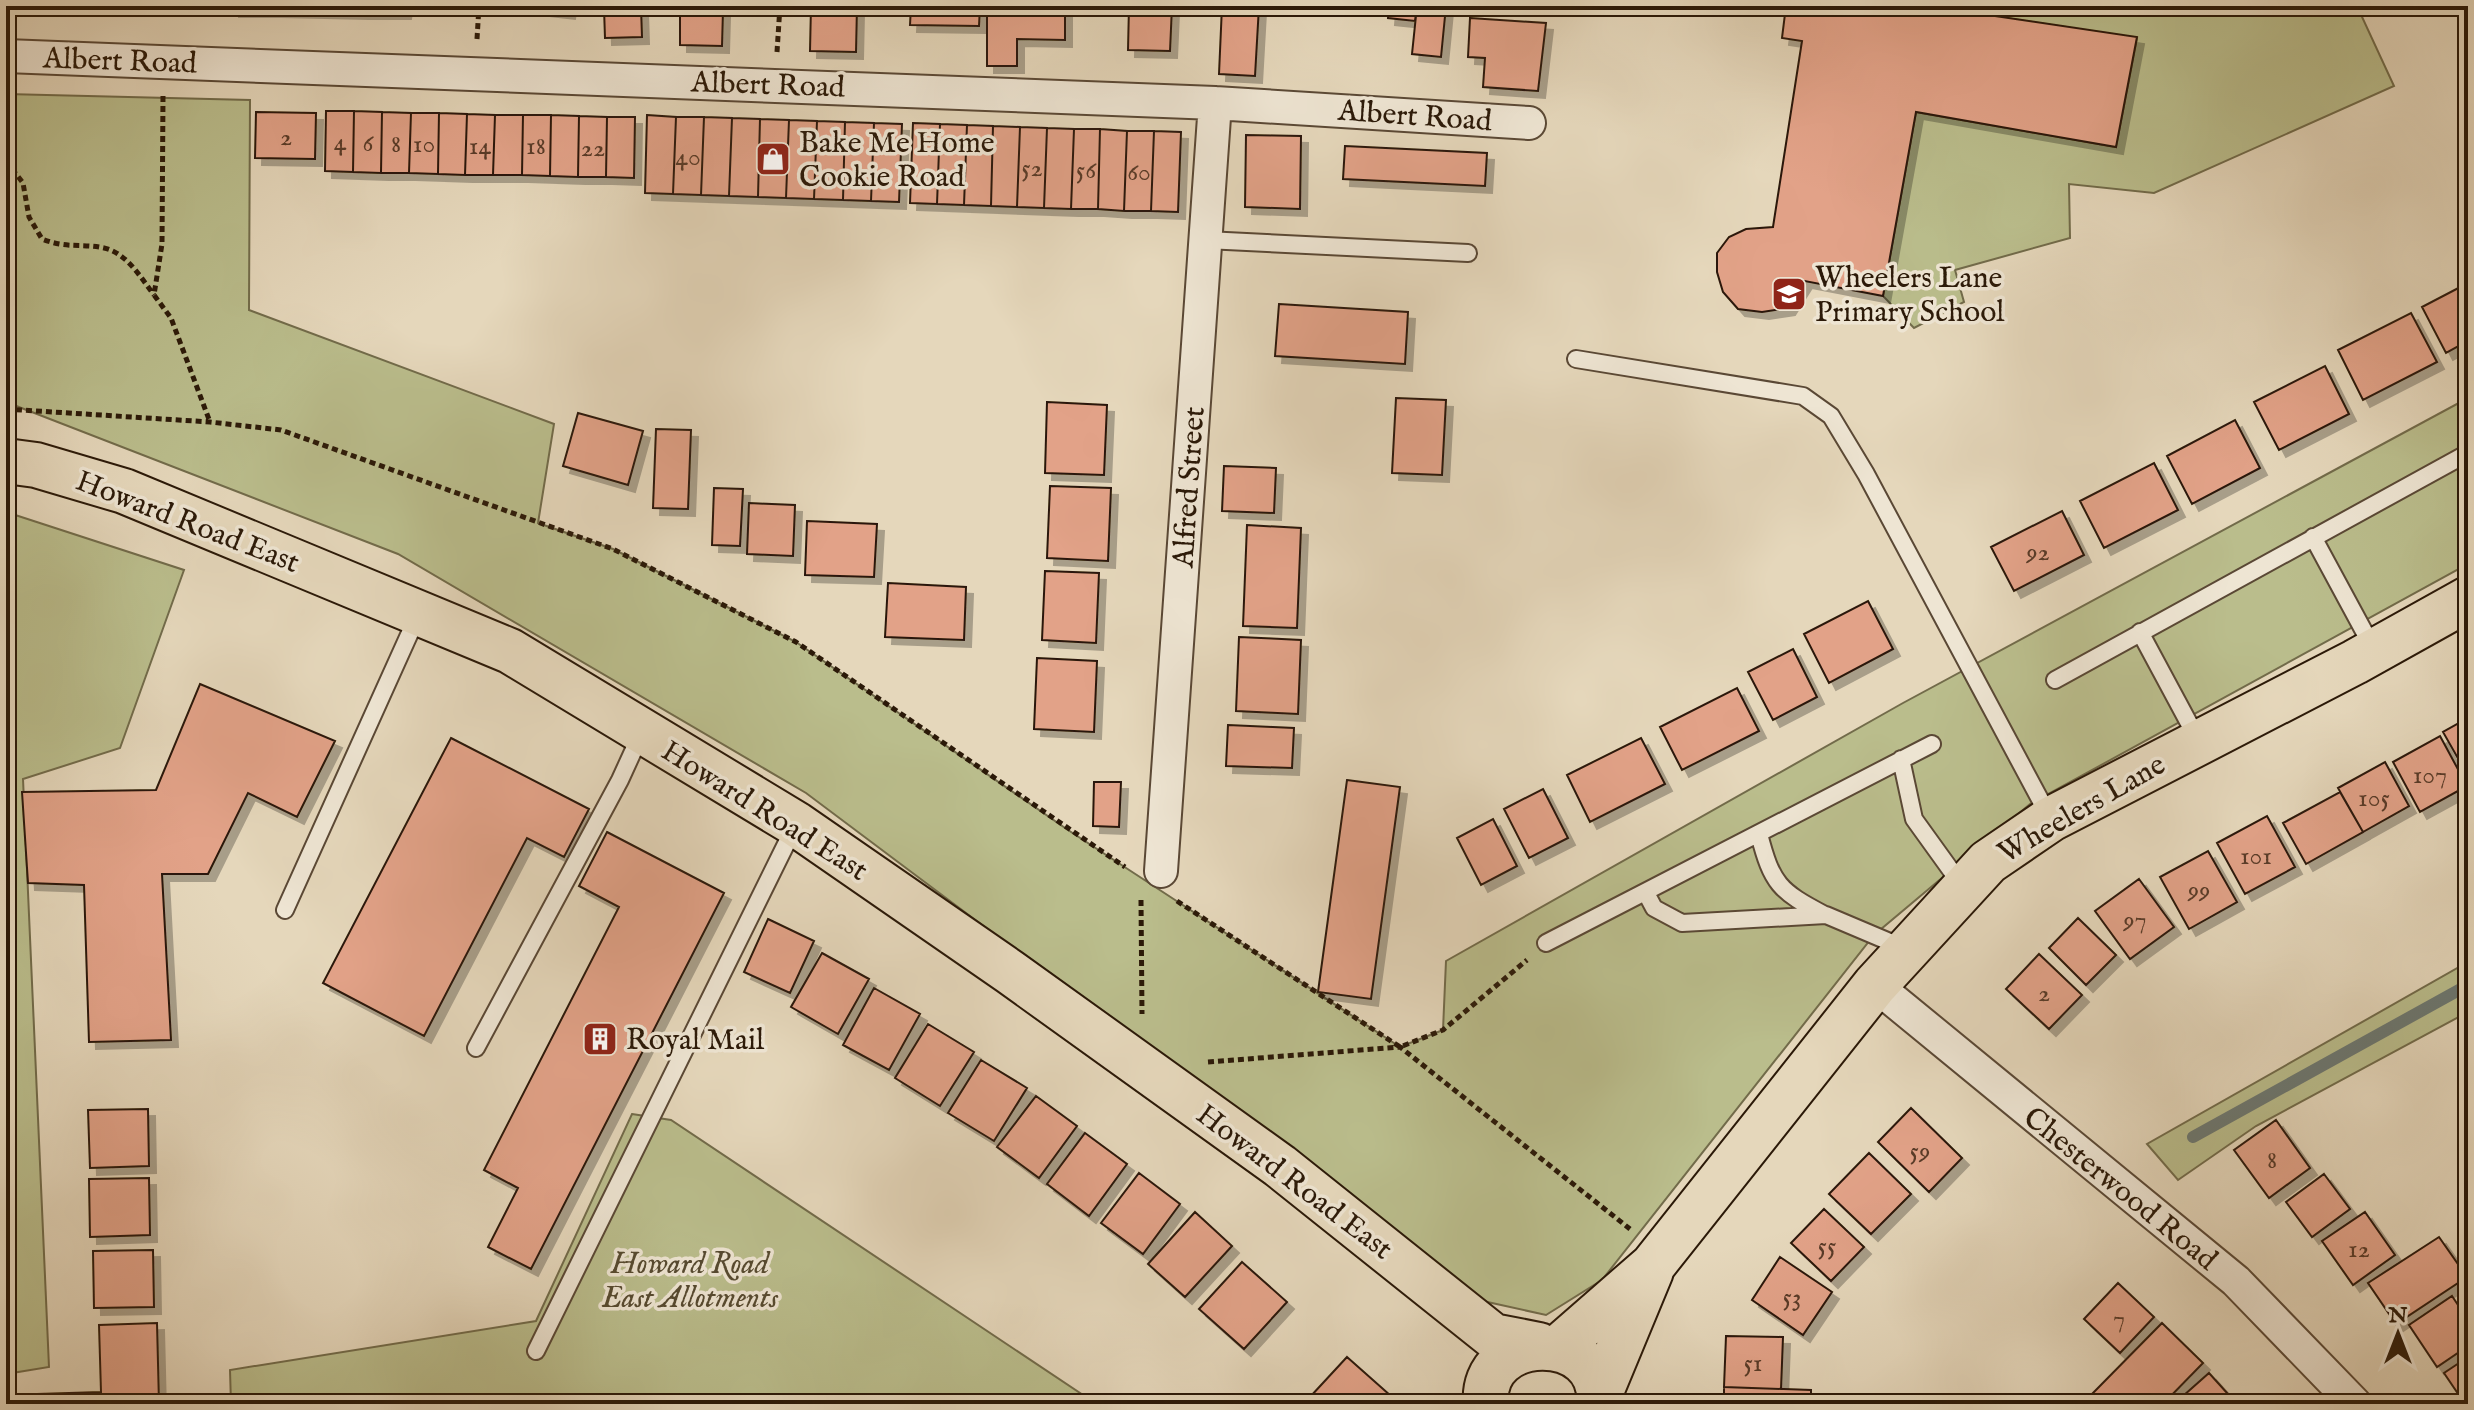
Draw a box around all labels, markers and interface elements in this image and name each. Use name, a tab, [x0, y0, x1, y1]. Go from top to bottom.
street label: Albert Road	[41, 40, 199, 84]
street label: Albert Road	[689, 64, 847, 108]
street label: Albert Road	[1336, 93, 1494, 141]
house number: 2	[280, 121, 292, 154]
place label: Bake Me Home Cookie Road	[799, 125, 995, 197]
house number: 4	[334, 126, 347, 159]
house number: 6	[363, 127, 375, 160]
house number: 8	[391, 128, 401, 161]
house number: 10	[413, 128, 435, 161]
house number: 14	[469, 130, 491, 163]
house number: 18	[526, 130, 546, 163]
house number: 22	[581, 132, 605, 165]
shop icon: Bake Me Home Cookie Road	[754, 140, 792, 178]
house number: 40	[675, 141, 701, 174]
house number: 52	[1021, 152, 1043, 185]
house number: 56	[1076, 154, 1097, 187]
house number: 60	[1127, 156, 1151, 189]
place label: Wheelers Lane Primary School	[1815, 260, 2005, 332]
school or university icon: Wheelers Lane Primary School	[1770, 275, 1808, 313]
street label: Alfred Street	[1165, 405, 1215, 570]
street label: Howard Road East	[70, 463, 304, 583]
house number: 92	[2025, 536, 2050, 569]
street label: Howard Road East	[654, 733, 874, 890]
street label: Wheelers Lane	[1991, 746, 2173, 873]
house number: 107	[2413, 759, 2447, 792]
house number: 105	[2358, 782, 2390, 815]
house number: 101	[2240, 840, 2272, 873]
house number: 99	[2187, 874, 2210, 907]
house number: 97	[2122, 904, 2147, 937]
house number: 2	[2038, 977, 2050, 1010]
building icon: Royal Mail	[581, 1020, 619, 1058]
place label: Royal Mail	[626, 1022, 765, 1060]
street label: Howard Road East	[1188, 1096, 1400, 1269]
street label: Chesterwood Road	[2015, 1100, 2225, 1280]
house number: 59	[1910, 1135, 1930, 1168]
house number: 8	[2267, 1144, 2277, 1177]
house number: 55	[1818, 1230, 1836, 1263]
house number: 12	[2348, 1233, 2370, 1266]
park label: Howard Road East Allotments	[601, 1246, 779, 1318]
house number: 53	[1782, 1281, 1802, 1314]
north arrow	[2358, 1294, 2438, 1374]
text: N	[2387, 1302, 2408, 1330]
house number: 7	[2113, 1303, 2125, 1336]
house number: 51	[1743, 1347, 1763, 1380]

